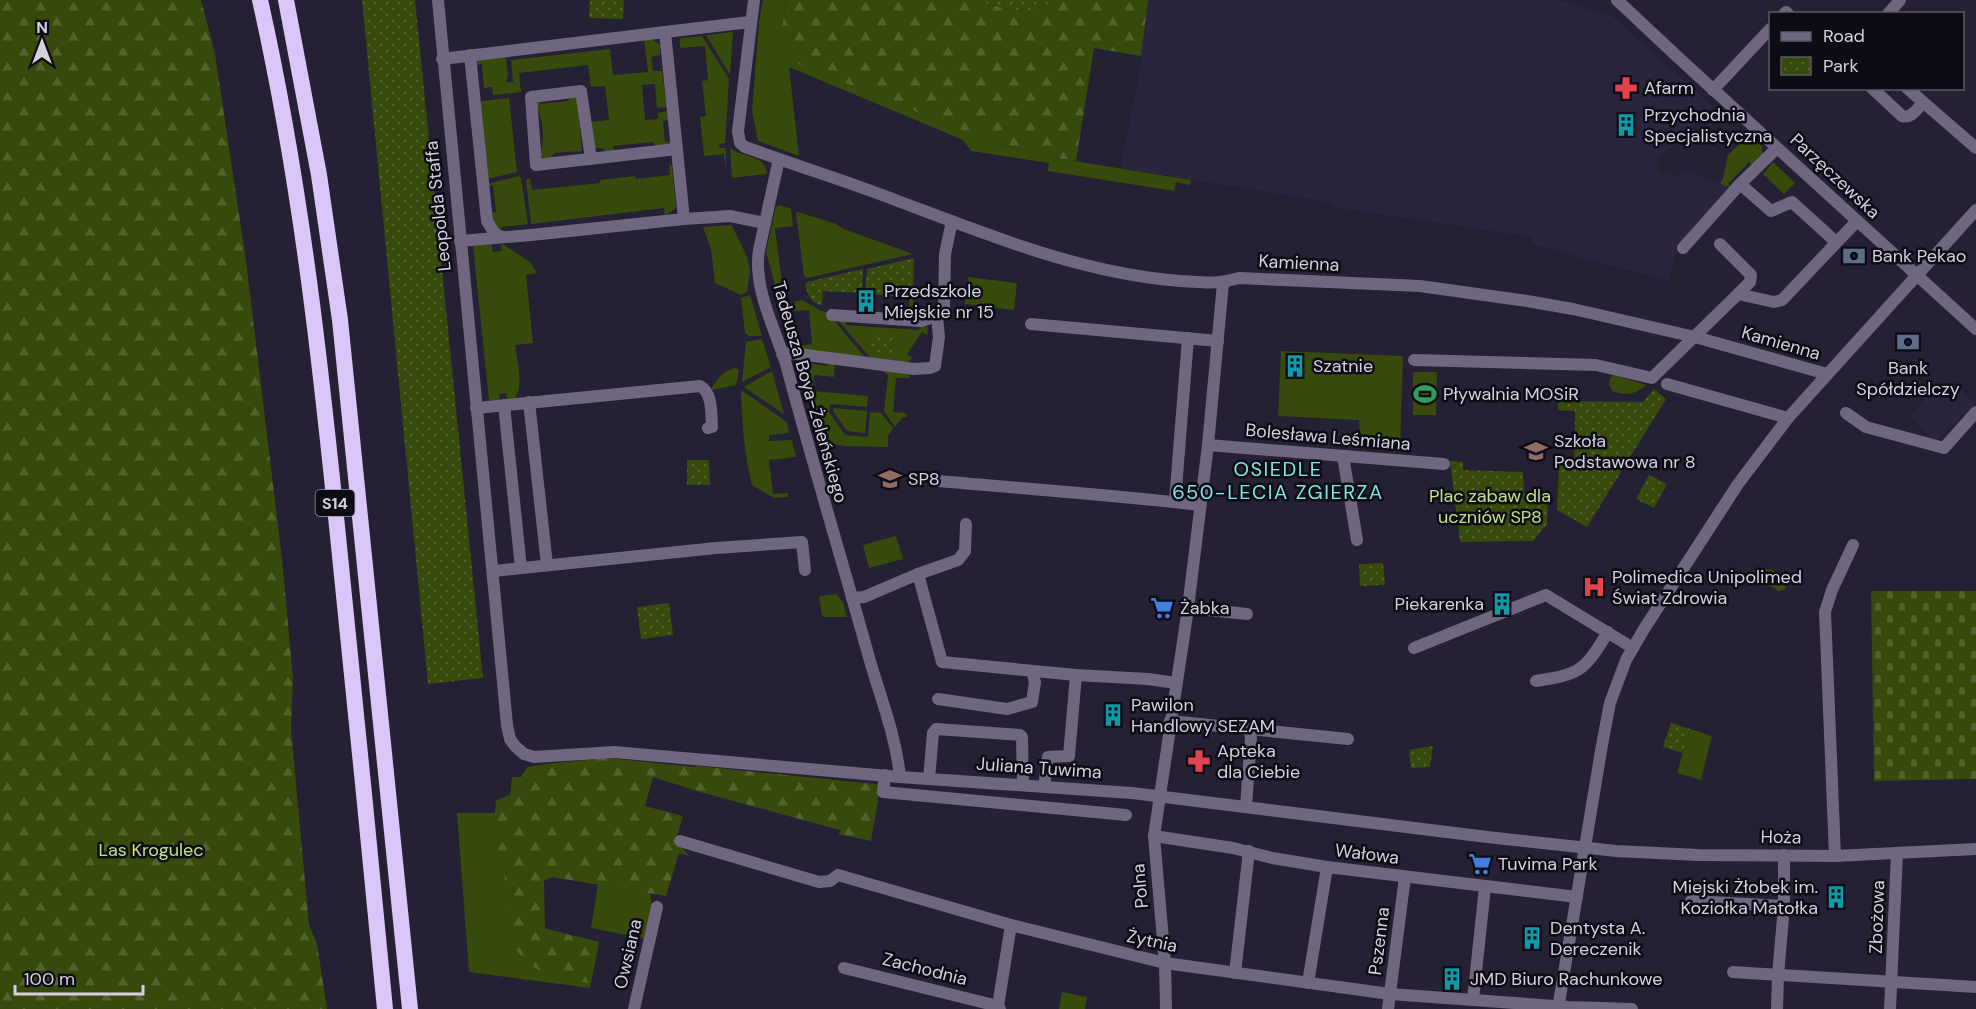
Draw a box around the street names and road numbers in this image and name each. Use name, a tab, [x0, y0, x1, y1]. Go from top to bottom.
street label: Parzęczewska	[1785, 128, 1885, 224]
street label: Leopolda Staffa	[419, 140, 457, 272]
street label: Kamienna	[1258, 249, 1340, 277]
street label: Tadeusza Boya-Żeleńskiego	[767, 278, 853, 506]
street label: Kamienna	[1739, 320, 1823, 366]
street label: Bolesława Leśmiana	[1244, 418, 1412, 456]
road number: S14	[316, 490, 354, 516]
street label: Juliana Tuwima	[975, 752, 1103, 784]
street label: Hoża	[1760, 825, 1802, 849]
street label: Wałowa	[1334, 838, 1400, 870]
street label: Polna	[1126, 863, 1154, 909]
street label: Zbożowa	[1864, 880, 1890, 954]
street label: Pszenna	[1363, 906, 1395, 976]
street label: Owsiana	[608, 917, 648, 991]
street label: Żytnia	[1124, 924, 1180, 958]
street label: Zachodnia	[880, 947, 970, 991]

